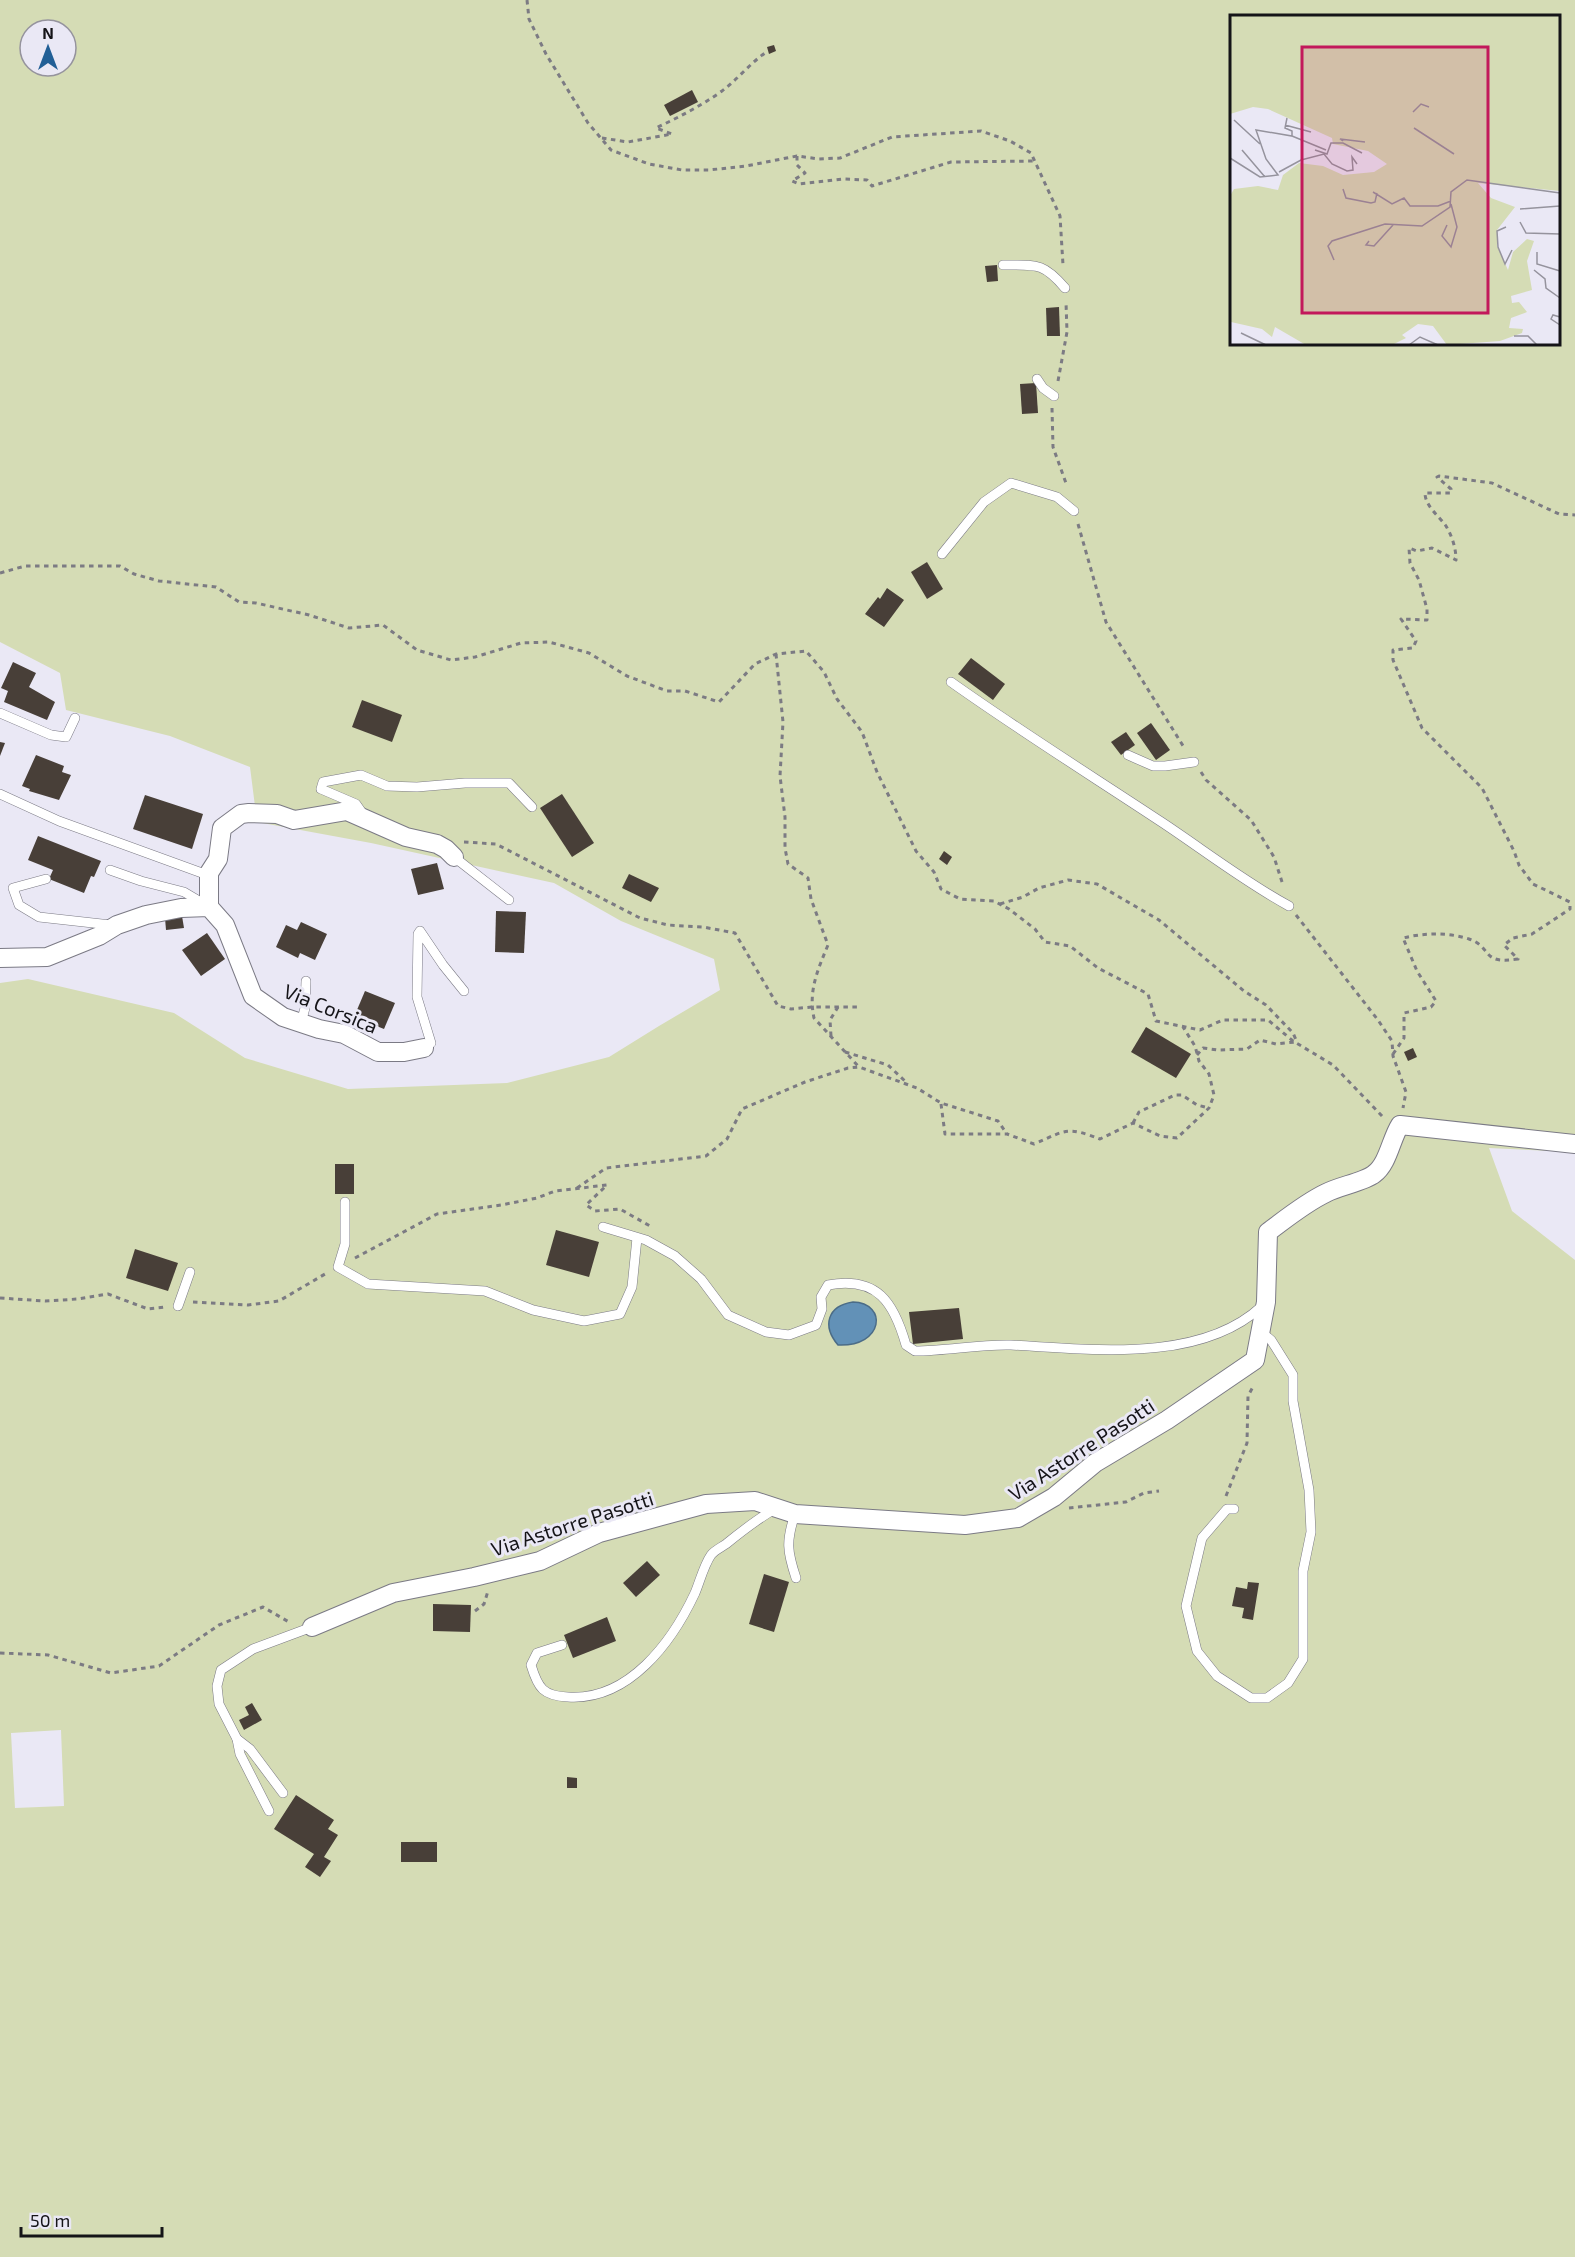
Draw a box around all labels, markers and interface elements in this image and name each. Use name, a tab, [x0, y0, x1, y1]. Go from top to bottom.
inset map	[1230, 15, 1560, 345]
north arrow	[18, 18, 78, 78]
text: N	[42, 23, 54, 42]
street label: Via Corsica	[280, 978, 382, 1038]
street label: Via Astorre Pasotti	[1004, 1393, 1158, 1505]
street label: Via Astorre Pasotti	[488, 1485, 656, 1561]
scale bar	[21, 2200, 162, 2238]
text: 50 m	[30, 2209, 70, 2231]

